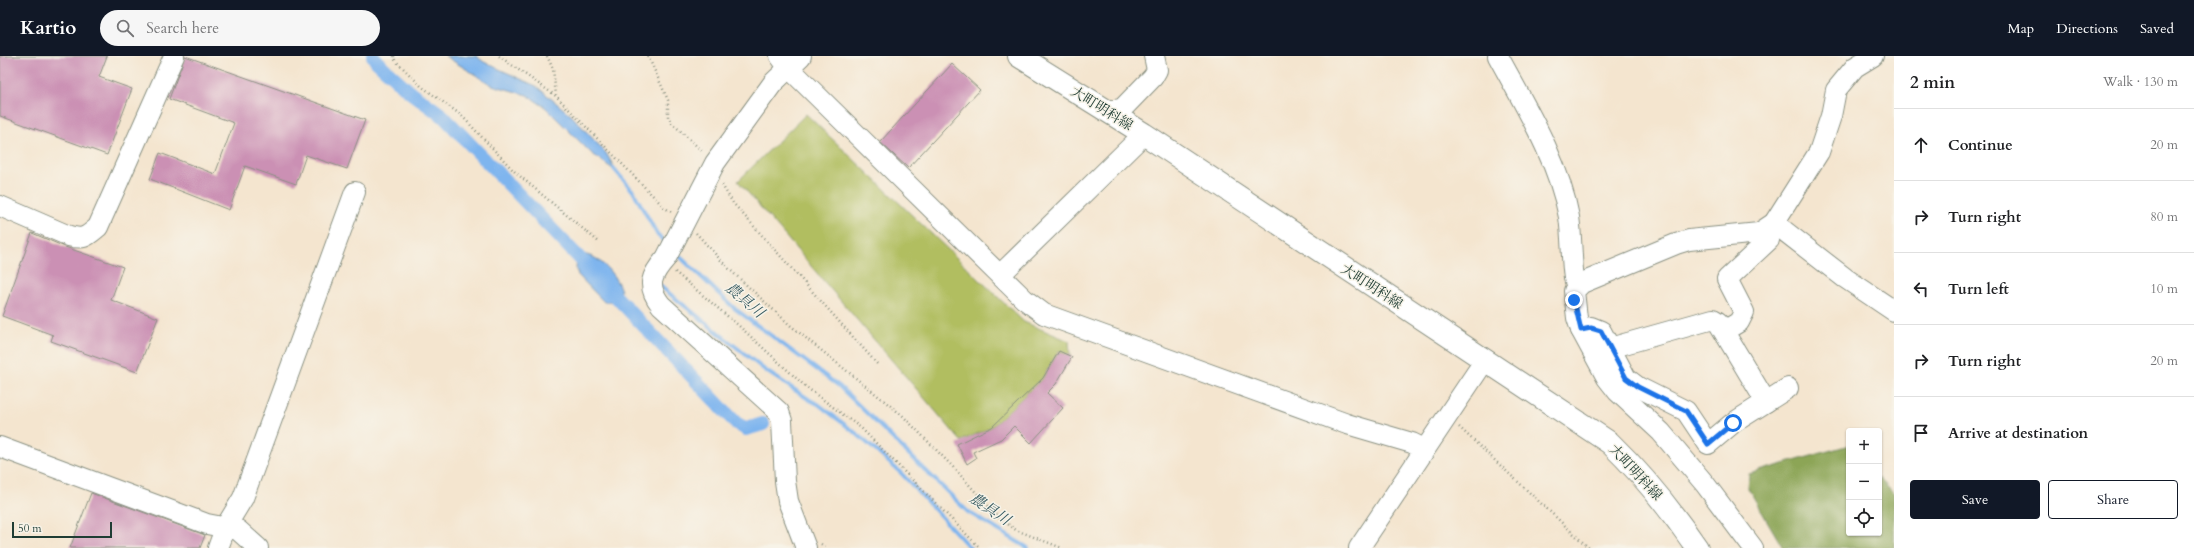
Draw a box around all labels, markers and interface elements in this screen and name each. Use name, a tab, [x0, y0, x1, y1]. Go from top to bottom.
search box	[100, 10, 380, 46]
text: Kartio	[20, 15, 76, 41]
icon: search	[114, 17, 136, 39]
text: Search here	[146, 18, 219, 38]
text: Map	[2008, 19, 2034, 38]
text: Directions	[2056, 19, 2118, 38]
text: Saved	[2140, 19, 2174, 38]
text: 2 min	[1910, 71, 1955, 94]
text: Walk · 130 m	[2103, 73, 2178, 91]
street label: 大町明科線	[1067, 82, 1136, 135]
icon: ahead	[1910, 134, 1932, 156]
text: Continue	[1948, 135, 2013, 155]
text: 20 m	[2150, 136, 2178, 154]
icon: right	[1910, 206, 1932, 228]
text: Turn right	[1948, 207, 2021, 227]
text: 80 m	[2150, 208, 2178, 226]
street label: 大町明科線	[1337, 259, 1406, 313]
water label: 農具川	[721, 278, 770, 323]
icon: left	[1910, 278, 1932, 300]
text: Turn left	[1948, 279, 2009, 299]
text: 10 m	[2150, 280, 2178, 298]
route end	[1565, 291, 1583, 309]
icon: right	[1910, 350, 1932, 372]
text: Turn right	[1948, 351, 2021, 371]
text: 20 m	[2150, 352, 2178, 370]
route start	[1724, 414, 1742, 432]
icon: arrive	[1910, 422, 1932, 444]
text: Arrive at destination	[1948, 423, 2088, 443]
map controls	[1846, 428, 1882, 536]
button: +	[1846, 428, 1882, 464]
street label: 大町明科線	[1605, 440, 1666, 504]
button: −	[1846, 464, 1882, 500]
button: Save	[1910, 480, 2040, 519]
button: Share	[2048, 480, 2178, 519]
water label: 農具川	[966, 488, 1016, 531]
button: locate	[1846, 500, 1882, 536]
scale bar	[12, 520, 112, 539]
text: 50 m	[18, 521, 42, 536]

